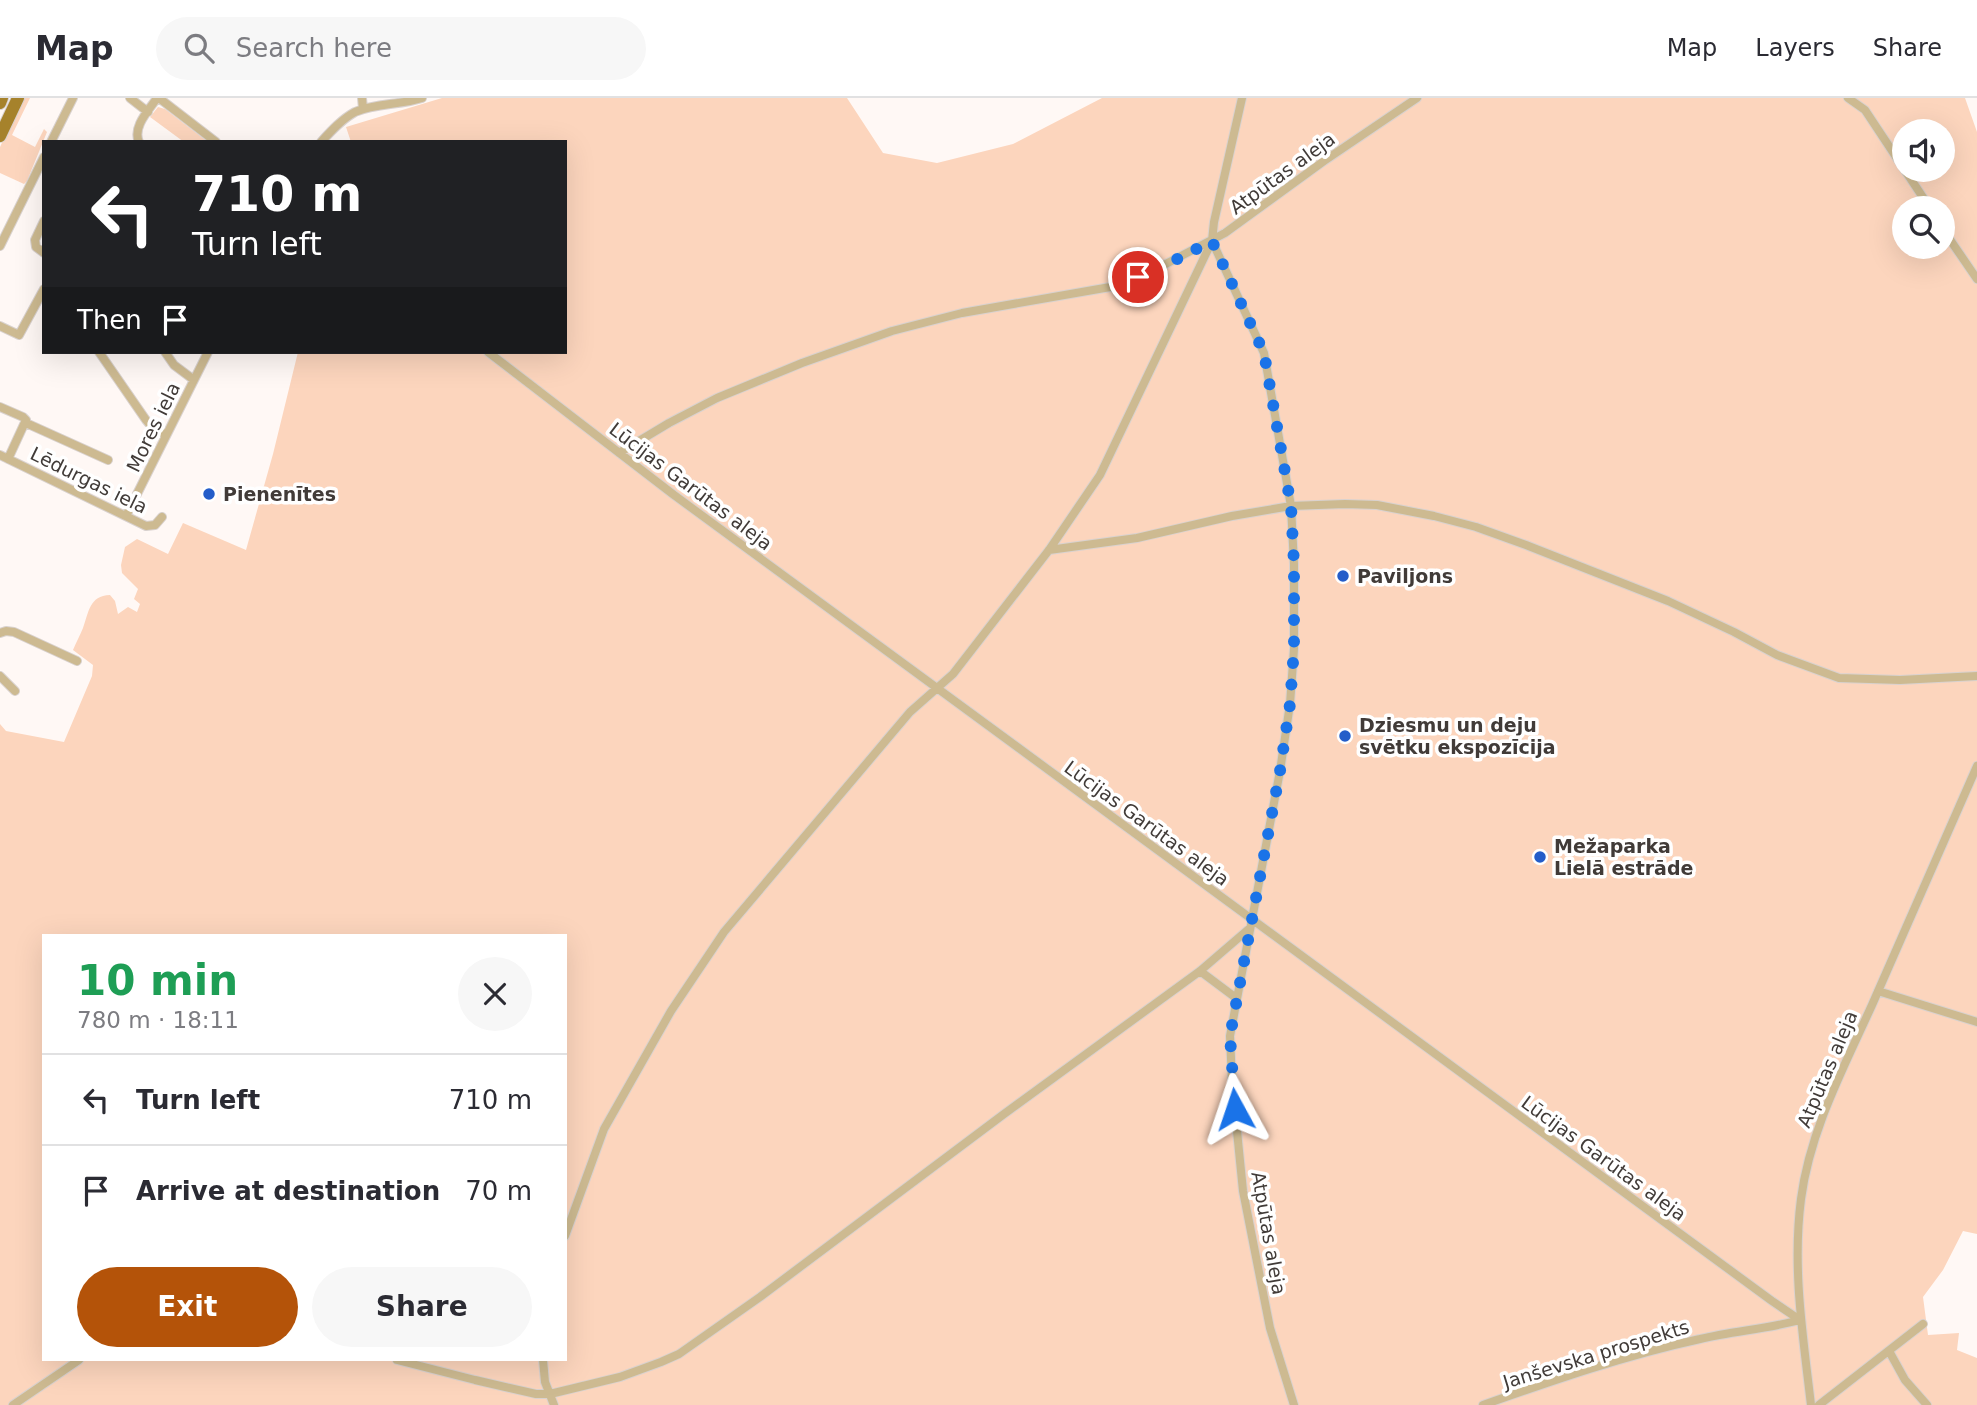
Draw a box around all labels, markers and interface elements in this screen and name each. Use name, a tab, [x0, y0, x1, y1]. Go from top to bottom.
search box	[156, 17, 646, 80]
text: Map	[35, 29, 114, 68]
icon: search	[180, 29, 218, 67]
text: Search here	[236, 33, 392, 63]
text: Map	[1667, 34, 1717, 62]
text: Layers	[1755, 34, 1835, 62]
text: Share	[1873, 34, 1942, 62]
map controls	[1892, 119, 1955, 259]
button: sound	[1892, 119, 1955, 182]
street label: Atpūtas aleja	[1225, 127, 1339, 219]
text: 710 m	[192, 166, 362, 223]
icon: left	[77, 168, 168, 259]
button: search	[1892, 196, 1955, 259]
text: Turn left	[192, 225, 322, 263]
pin	[1108, 247, 1168, 307]
icon: arrive	[1119, 258, 1157, 296]
icon: arrive	[156, 301, 194, 339]
text: Then	[77, 305, 142, 335]
street label: Mores iela	[122, 379, 184, 475]
street label: Lūcijas Garūtas aleja	[605, 418, 777, 554]
street label: Lēdurgas iela	[27, 442, 151, 518]
place label: Pienenītes	[223, 483, 336, 505]
marker: Pienenītes	[201, 486, 217, 502]
place label: Paviljons	[1357, 565, 1453, 587]
marker: Paviljons	[1335, 568, 1351, 584]
place label: Dziesmu un deju svētku ekspozīcija	[1359, 714, 1556, 758]
marker: Dziesmu un deju svētku ekspozīcija	[1337, 728, 1353, 744]
street label: Lūcijas Garūtas aleja	[1060, 756, 1234, 890]
place label: Mežaparka Lielā estrāde	[1554, 835, 1693, 879]
marker: Mežaparka Lielā estrāde	[1532, 849, 1548, 865]
text: 10 min	[77, 956, 238, 1005]
button: close	[458, 957, 532, 1031]
text: 780 m · 18:11	[77, 1007, 239, 1033]
street label: Atpūtas aleja	[1792, 1007, 1862, 1131]
position arrow	[1198, 1072, 1272, 1146]
icon: left	[77, 1081, 115, 1119]
text: Turn left	[136, 1085, 260, 1115]
text: 710 m	[449, 1085, 532, 1115]
street label: Lūcijas Garūtas aleja	[1517, 1091, 1691, 1225]
street label: Atpūtas aleja	[1247, 1170, 1291, 1296]
icon: arrive	[77, 1172, 115, 1210]
text: Arrive at destination	[136, 1176, 440, 1206]
text: 70 m	[465, 1176, 532, 1206]
button: Exit	[77, 1267, 298, 1347]
button: Share	[312, 1267, 532, 1347]
street label: Janševska prospekts	[1499, 1315, 1692, 1393]

